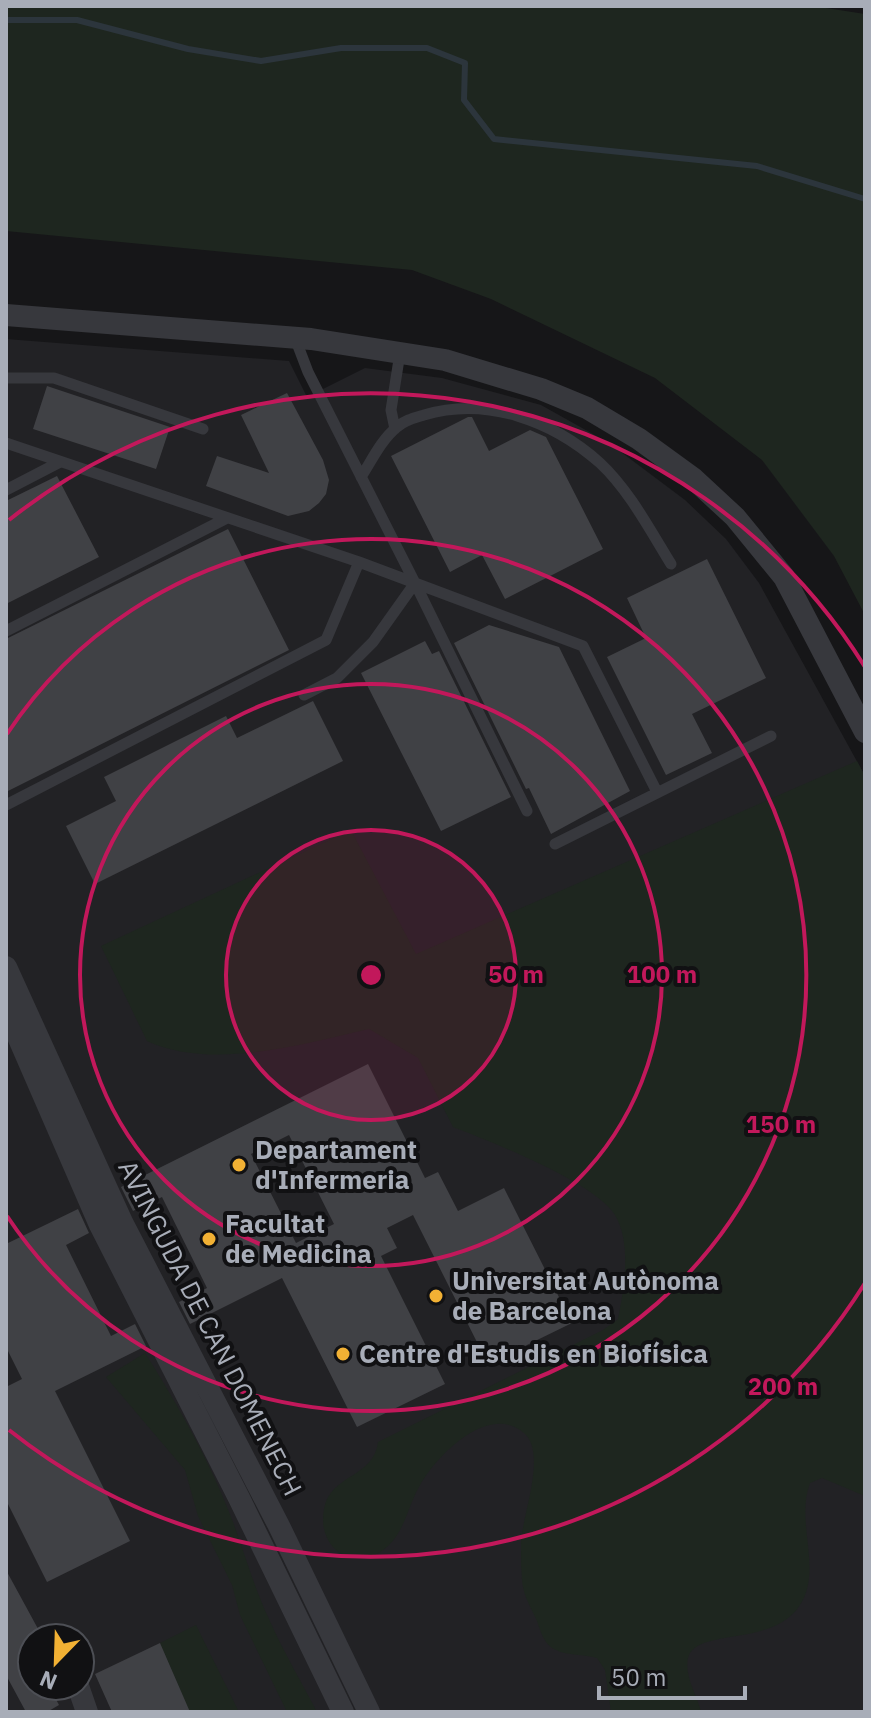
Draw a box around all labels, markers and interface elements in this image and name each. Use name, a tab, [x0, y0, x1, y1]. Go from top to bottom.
text: 50 m	[488, 958, 544, 990]
text: 100 m	[627, 958, 697, 990]
centre of rings	[357, 961, 385, 989]
text: 150 m	[746, 1108, 816, 1140]
place label: Departament d'Infermeria	[255, 1132, 417, 1196]
street label: AVINGUDA DE CAN DOMENECH	[111, 1154, 311, 1501]
marker: Departament d'Infermeria	[230, 1156, 248, 1174]
place label: Facultat de Medicina	[225, 1206, 372, 1270]
marker: Facultat de Medicina	[200, 1230, 218, 1248]
place label: Universitat Autònoma de Barcelona	[452, 1263, 719, 1327]
marker: Universitat Autònoma de Barcelona	[427, 1287, 445, 1305]
place label: Centre d'Estudis en Biofísica	[359, 1336, 708, 1370]
marker: Centre d'Estudis en Biofísica	[334, 1345, 352, 1363]
text: 200 m	[748, 1370, 818, 1402]
north arrow	[16, 1622, 96, 1702]
scale bar	[599, 1650, 745, 1700]
text: 50 m	[611, 1661, 666, 1693]
text: N	[35, 1664, 61, 1697]

